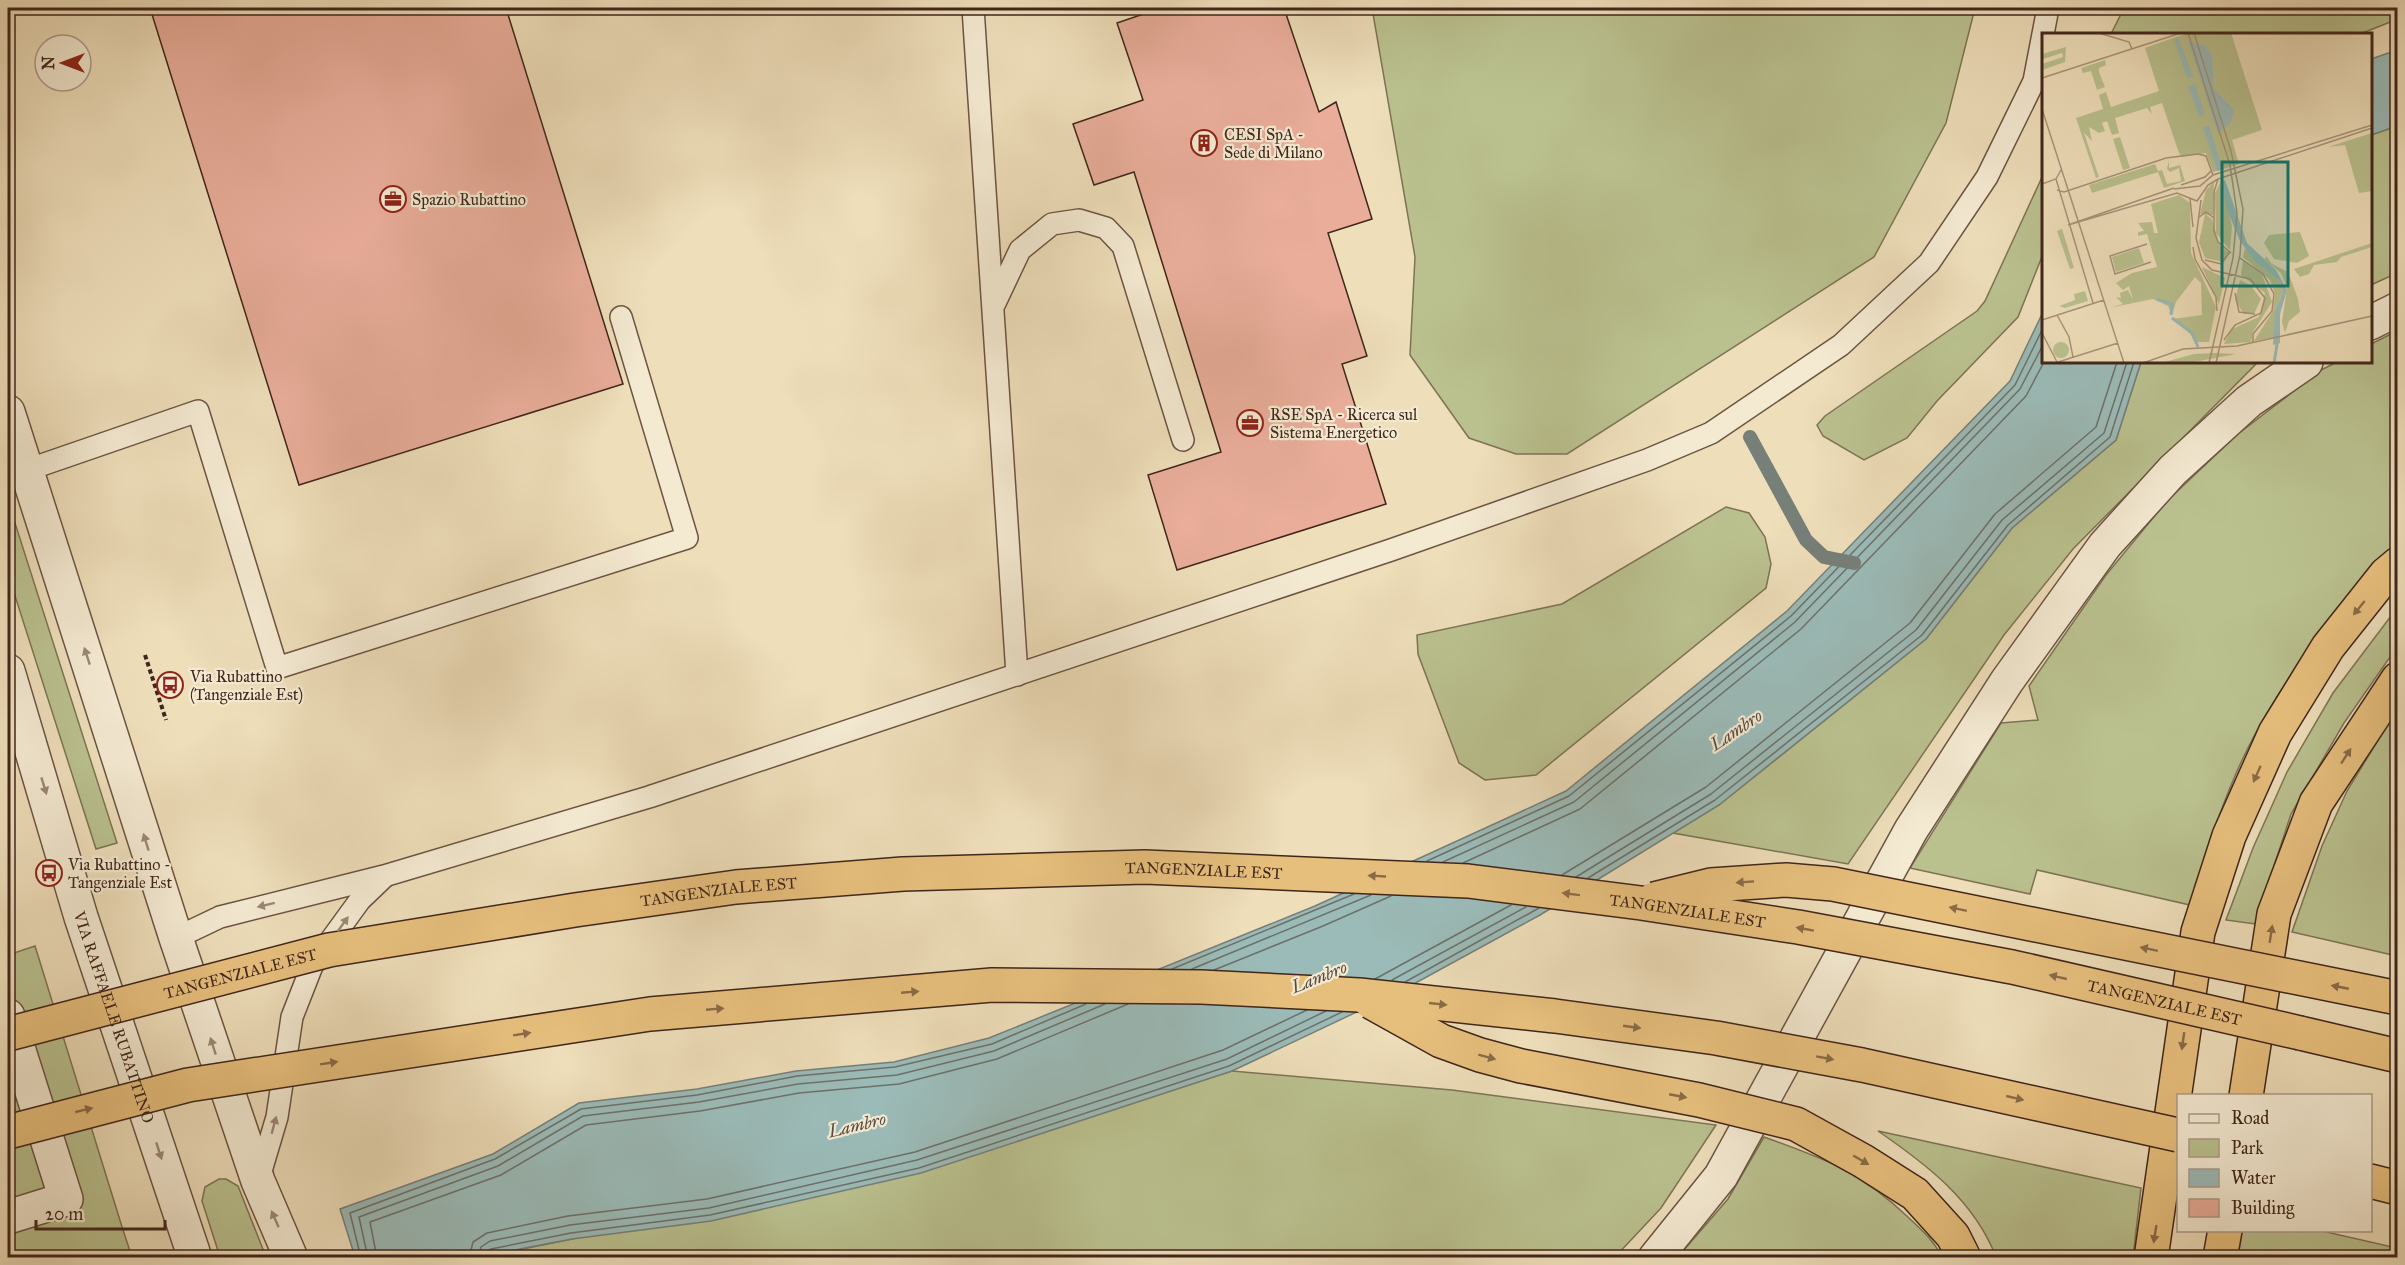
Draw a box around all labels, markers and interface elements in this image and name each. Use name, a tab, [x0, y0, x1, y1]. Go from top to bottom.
north arrow	[33, 33, 93, 93]
inset map	[2042, 33, 2372, 363]
text: N	[39, 56, 58, 70]
place label: CESI SpA - Sede di Milano	[1224, 125, 1323, 162]
building icon: CESI SpA - Sede di Milano	[1189, 128, 1219, 158]
office icon: Spazio Rubattino	[378, 184, 408, 214]
place label: Spazio Rubattino	[412, 190, 526, 209]
place label: RSE SpA - Ricerca sul Sistema Energetico	[1270, 405, 1418, 443]
office icon: RSE SpA - Ricerca sul Sistema Energetico	[1235, 408, 1265, 438]
one-way arrow	[2354, 601, 2366, 616]
one-way arrow	[81, 647, 91, 665]
place label: Via Rubattino (Tangenziale Est)	[189, 667, 303, 705]
bus stop icon: Via Rubattino (Tangenziale Est)	[155, 670, 185, 700]
water label: Lambro	[1705, 704, 1766, 756]
one-way arrow	[2341, 748, 2352, 764]
one-way arrow	[2252, 765, 2262, 783]
one-way arrow	[40, 777, 49, 795]
one-way arrow	[141, 833, 150, 851]
place label: Via Rubattino - Tangenziale Est	[67, 855, 172, 893]
street label: TANGENZIALE EST	[1125, 857, 1283, 882]
bus stop icon: Via Rubattino - Tangenziale Est	[34, 858, 64, 888]
one-way arrow	[1367, 872, 1386, 881]
street label: TANGENZIALE EST	[639, 873, 798, 910]
one-way arrow	[1735, 878, 1754, 887]
one-way arrow	[1561, 889, 1580, 898]
street label: TANGENZIALE EST	[1608, 890, 1767, 931]
one-way arrow	[257, 901, 276, 911]
one-way arrow	[1949, 903, 1967, 913]
street label: VIA RAFFAELE RUBATTINO	[70, 908, 159, 1125]
one-way arrow	[337, 916, 349, 932]
one-way arrow	[1795, 924, 1814, 933]
one-way arrow	[2266, 924, 2275, 943]
one-way arrow	[2140, 943, 2158, 953]
street label: TANGENZIALE EST	[162, 944, 319, 1002]
water label: Lambro	[1287, 956, 1350, 999]
one-way arrow	[2049, 972, 2068, 982]
street label: TANGENZIALE EST	[2086, 975, 2244, 1029]
one-way arrow	[2330, 982, 2349, 991]
one-way arrow	[900, 987, 919, 997]
one-way arrow	[1429, 999, 1448, 1009]
one-way arrow	[706, 1004, 725, 1014]
one-way arrow	[1623, 1022, 1642, 1031]
one-way arrow	[513, 1029, 532, 1038]
one-way arrow	[2179, 1031, 2188, 1050]
one-way arrow	[208, 1037, 218, 1055]
one-way arrow	[1478, 1053, 1496, 1062]
one-way arrow	[1815, 1054, 1834, 1063]
one-way arrow	[320, 1059, 339, 1068]
one-way arrow	[1669, 1092, 1688, 1101]
one-way arrow	[2006, 1094, 2025, 1103]
legend	[2177, 1094, 2372, 1232]
one-way arrow	[75, 1105, 93, 1115]
text: Road	[2231, 1107, 2269, 1129]
water label: Lambro	[825, 1108, 888, 1143]
one-way arrow	[270, 1116, 280, 1134]
text: Park	[2231, 1137, 2264, 1159]
one-way arrow	[155, 1142, 164, 1160]
one-way arrow	[1852, 1155, 1869, 1165]
text: Water	[2231, 1167, 2276, 1189]
scale bar	[36, 1193, 165, 1231]
text: Building	[2231, 1197, 2295, 1220]
text: 20 m	[45, 1203, 83, 1225]
one-way arrow	[270, 1210, 279, 1228]
one-way arrow	[2150, 1224, 2159, 1243]

